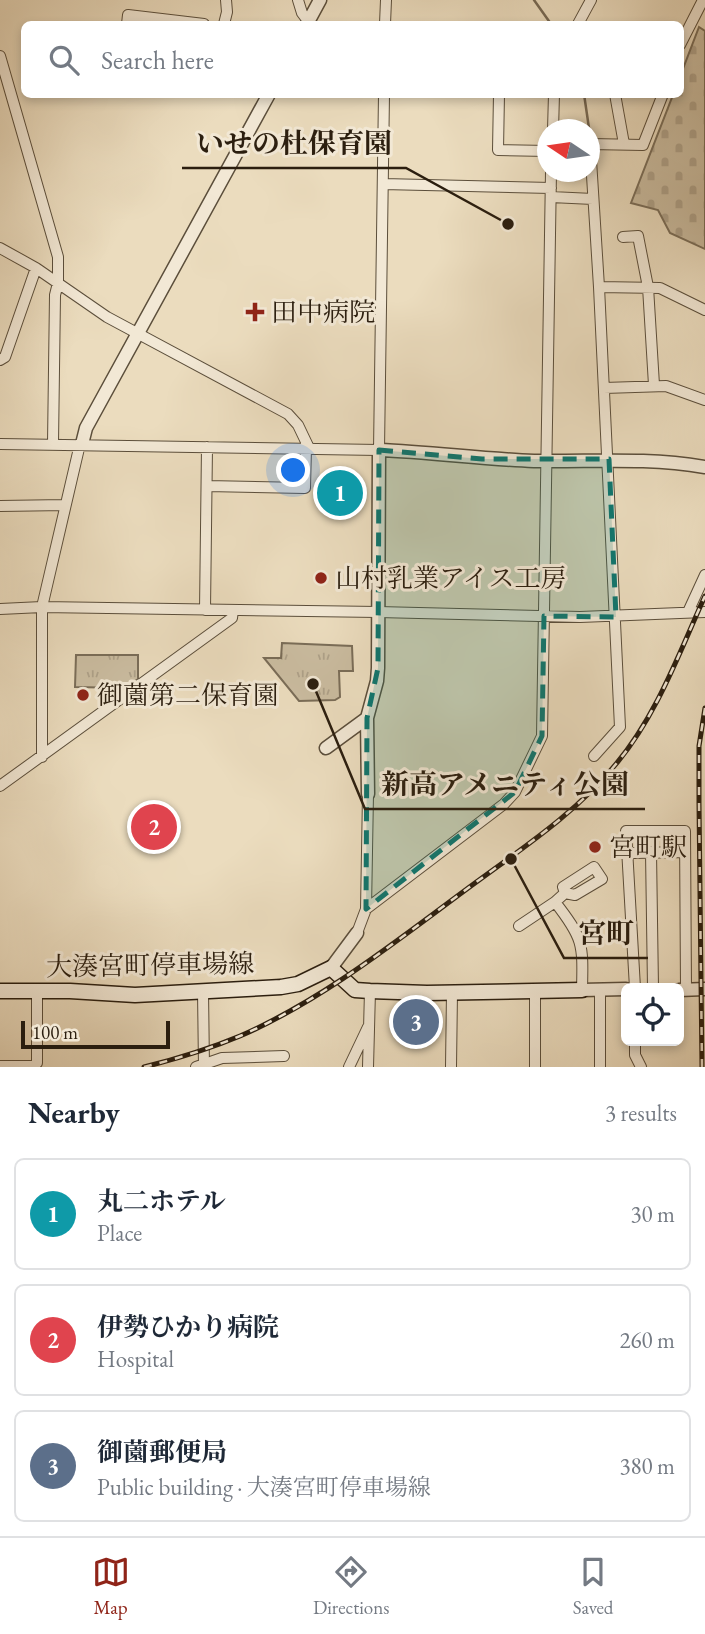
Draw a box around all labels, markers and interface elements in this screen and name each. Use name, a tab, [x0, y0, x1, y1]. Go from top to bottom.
search box	[21, 21, 684, 98]
icon: search	[45, 41, 83, 79]
text: Search here	[101, 43, 214, 77]
callout: いせの杜保育園	[182, 119, 406, 168]
north arrow	[537, 119, 600, 182]
text: いせの杜保育園	[196, 125, 392, 161]
place label: 田中病院	[271, 295, 375, 329]
marker: 田中病院	[245, 302, 265, 322]
your location	[276, 453, 310, 487]
pin: 1	[317, 467, 363, 519]
place label: 山村乳業アイス工房	[335, 561, 566, 595]
marker: 山村乳業アイス工房	[313, 570, 329, 586]
place label: 御薗第二保育園	[97, 678, 279, 712]
marker: 御薗第二保育園	[75, 687, 91, 703]
callout: 新高アメニティ公園	[365, 760, 645, 809]
text: 新高アメニティ公園	[381, 766, 629, 802]
pin: 2	[131, 801, 177, 853]
place label: 宮町駅	[609, 830, 687, 864]
marker: 宮町駅	[587, 839, 603, 855]
callout: 宮町	[564, 909, 648, 958]
text: 宮町	[578, 915, 634, 951]
street label: 大湊宮町停車場線	[46, 946, 254, 984]
map controls	[621, 983, 684, 1046]
button: locate	[621, 983, 684, 1046]
pin: 3	[393, 996, 439, 1048]
scale bar	[21, 1018, 170, 1050]
text: 100 m	[32, 1020, 78, 1045]
text: Nearby	[28, 1093, 120, 1132]
text: 3 results	[605, 1098, 677, 1128]
text: 丸二ホテル	[97, 1184, 226, 1218]
text: 1	[47, 1199, 59, 1229]
text: 30 m	[630, 1199, 675, 1229]
text: Place	[97, 1218, 142, 1248]
text: 伊勢ひかり病院	[97, 1310, 279, 1344]
text: 2	[47, 1325, 59, 1355]
text: 260 m	[619, 1325, 675, 1355]
text: Hospital	[97, 1344, 174, 1374]
text: 御薗郵便局	[97, 1435, 227, 1469]
text: 3	[47, 1451, 59, 1481]
text: 380 m	[619, 1451, 675, 1481]
text: Public building · 大湊宮町停車場線	[97, 1472, 431, 1502]
tab: Map	[92, 1553, 130, 1620]
tab: Directions	[313, 1553, 389, 1620]
tab: Saved	[573, 1553, 613, 1620]

